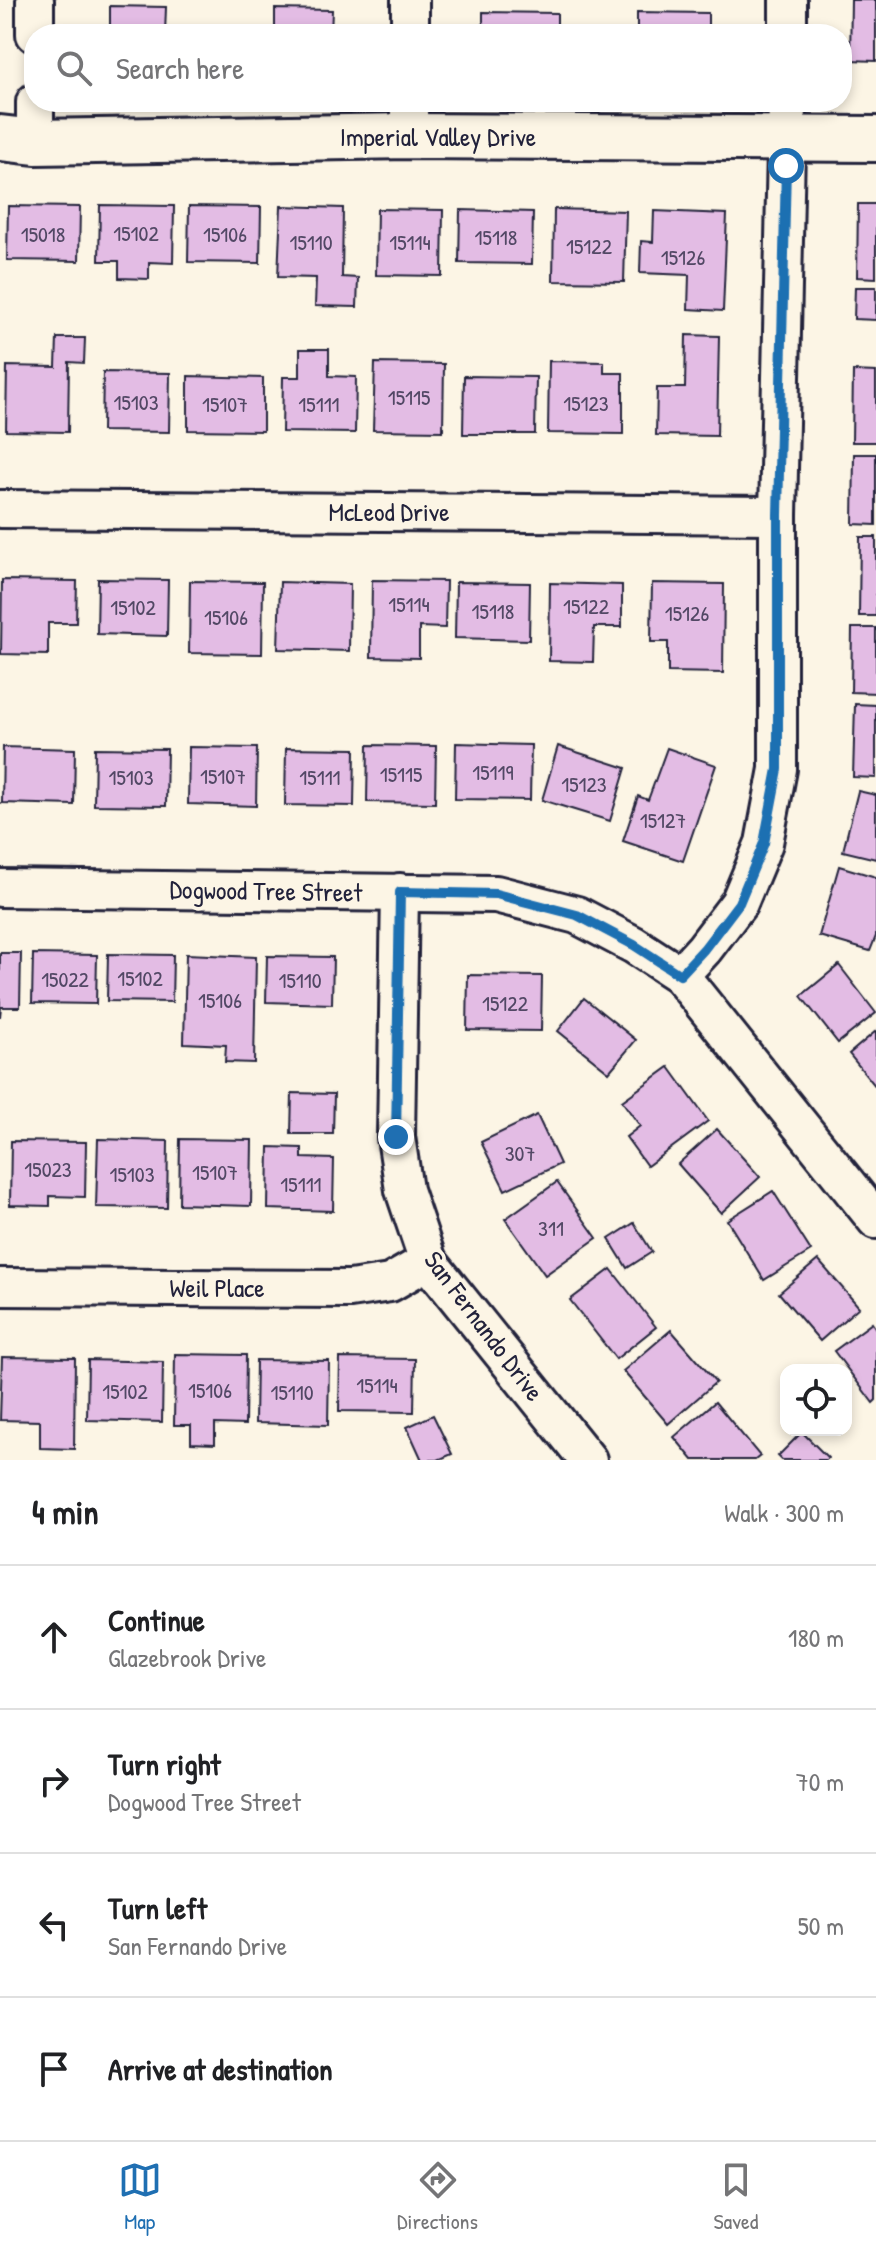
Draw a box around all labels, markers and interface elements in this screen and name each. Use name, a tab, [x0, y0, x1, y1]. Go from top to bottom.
search box	[24, 24, 852, 112]
icon: search	[52, 46, 96, 90]
text: Search here	[116, 48, 244, 88]
street label: Imperial Valley Drive	[340, 119, 536, 154]
route start	[768, 148, 804, 184]
house number: 15102	[113, 218, 159, 248]
house number: 15018	[21, 219, 65, 249]
house number: 15106	[203, 219, 247, 249]
house number: 15118	[475, 222, 517, 252]
house number: 15110	[289, 227, 333, 257]
house number: 15114	[389, 227, 431, 257]
house number: 15122	[566, 231, 613, 261]
house number: 15126	[661, 242, 705, 272]
house number: 15115	[388, 382, 430, 412]
house number: 15103	[114, 387, 159, 417]
house number: 15123	[563, 388, 609, 418]
house number: 15107	[202, 389, 248, 419]
house number: 15111	[298, 389, 340, 419]
street label: McLeod Drive	[328, 494, 450, 529]
house number: 15114	[388, 589, 430, 619]
house number: 15122	[563, 591, 610, 621]
house number: 15102	[110, 592, 156, 622]
house number: 15118	[472, 596, 514, 626]
house number: 15126	[665, 598, 709, 628]
house number: 15106	[204, 602, 248, 632]
house number: 15119	[472, 757, 514, 787]
house number: 15115	[380, 759, 422, 789]
house number: 15107	[200, 761, 246, 791]
house number: 15103	[109, 762, 154, 792]
house number: 15111	[299, 762, 341, 792]
house number: 15123	[561, 769, 607, 799]
house number: 15127	[640, 805, 686, 835]
street label: Dogwood Tree Street	[169, 871, 364, 910]
house number: 15102	[117, 963, 163, 993]
house number: 15022	[41, 964, 90, 994]
house number: 15110	[278, 965, 322, 995]
house number: 15106	[198, 985, 242, 1015]
house number: 15122	[482, 988, 529, 1018]
route end	[378, 1119, 414, 1155]
house number: 307	[505, 1138, 535, 1168]
house number: 15023	[24, 1154, 72, 1184]
house number: 15107	[192, 1157, 238, 1187]
house number: 15103	[110, 1159, 155, 1189]
house number: 15111	[280, 1169, 322, 1199]
house number: 311	[538, 1213, 564, 1243]
street label: San Fernando Drive	[416, 1244, 552, 1408]
street label: Weil Place	[169, 1270, 265, 1305]
map controls	[780, 1364, 852, 1436]
button: locate	[780, 1364, 852, 1436]
house number: 15114	[356, 1370, 398, 1400]
house number: 15106	[188, 1375, 232, 1405]
house number: 15102	[102, 1376, 148, 1406]
house number: 15110	[270, 1377, 314, 1407]
text: 4 min	[32, 1489, 99, 1535]
text: Walk · 300 m	[724, 1495, 844, 1530]
text: Continue	[108, 1600, 205, 1640]
icon: ahead	[32, 1615, 76, 1659]
text: 180 m	[788, 1620, 844, 1655]
text: Glazebrook Drive	[108, 1640, 266, 1675]
text: Turn right	[108, 1744, 221, 1784]
icon: right	[32, 1759, 76, 1803]
text: 70 m	[796, 1764, 844, 1799]
text: Dogwood Tree Street	[108, 1784, 301, 1819]
text: Turn left	[108, 1888, 207, 1928]
icon: left	[32, 1903, 76, 1947]
text: 50 m	[798, 1908, 844, 1943]
text: San Fernando Drive	[108, 1928, 287, 1963]
icon: arrive	[32, 2047, 76, 2091]
text: Arrive at destination	[108, 2049, 333, 2089]
tab: Map	[118, 2158, 162, 2236]
tab: Directions	[397, 2158, 478, 2236]
tab: Saved	[713, 2158, 758, 2236]

